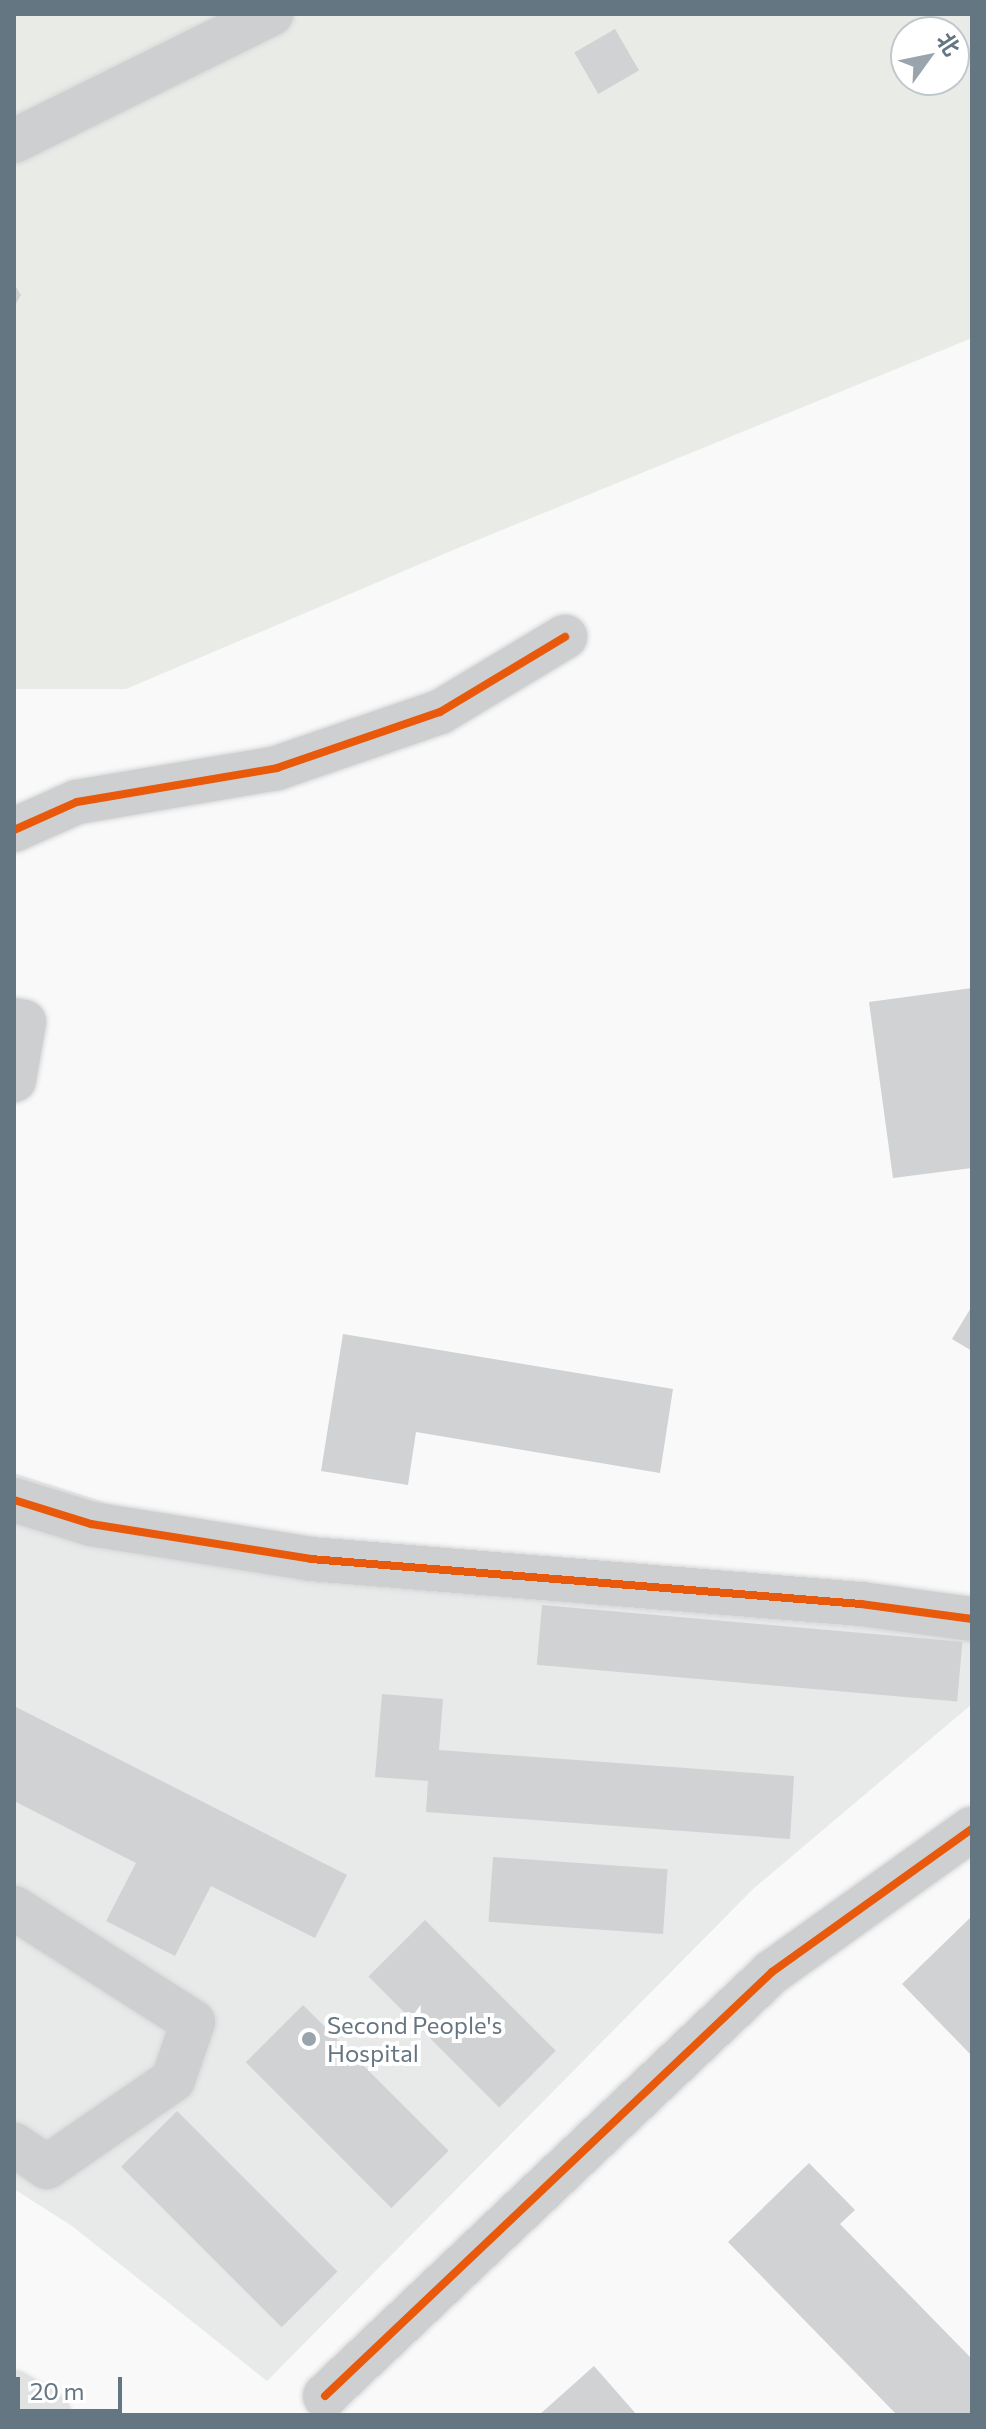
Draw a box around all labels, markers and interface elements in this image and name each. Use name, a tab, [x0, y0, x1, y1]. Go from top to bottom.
north arrow	[890, 16, 970, 96]
text: 北	[932, 27, 966, 60]
place label: Second People's Hospital	[327, 2011, 503, 2067]
marker: Second People's Hospital	[298, 2028, 320, 2050]
scale bar	[20, 2361, 126, 2411]
text: 20 m	[30, 2376, 84, 2405]

